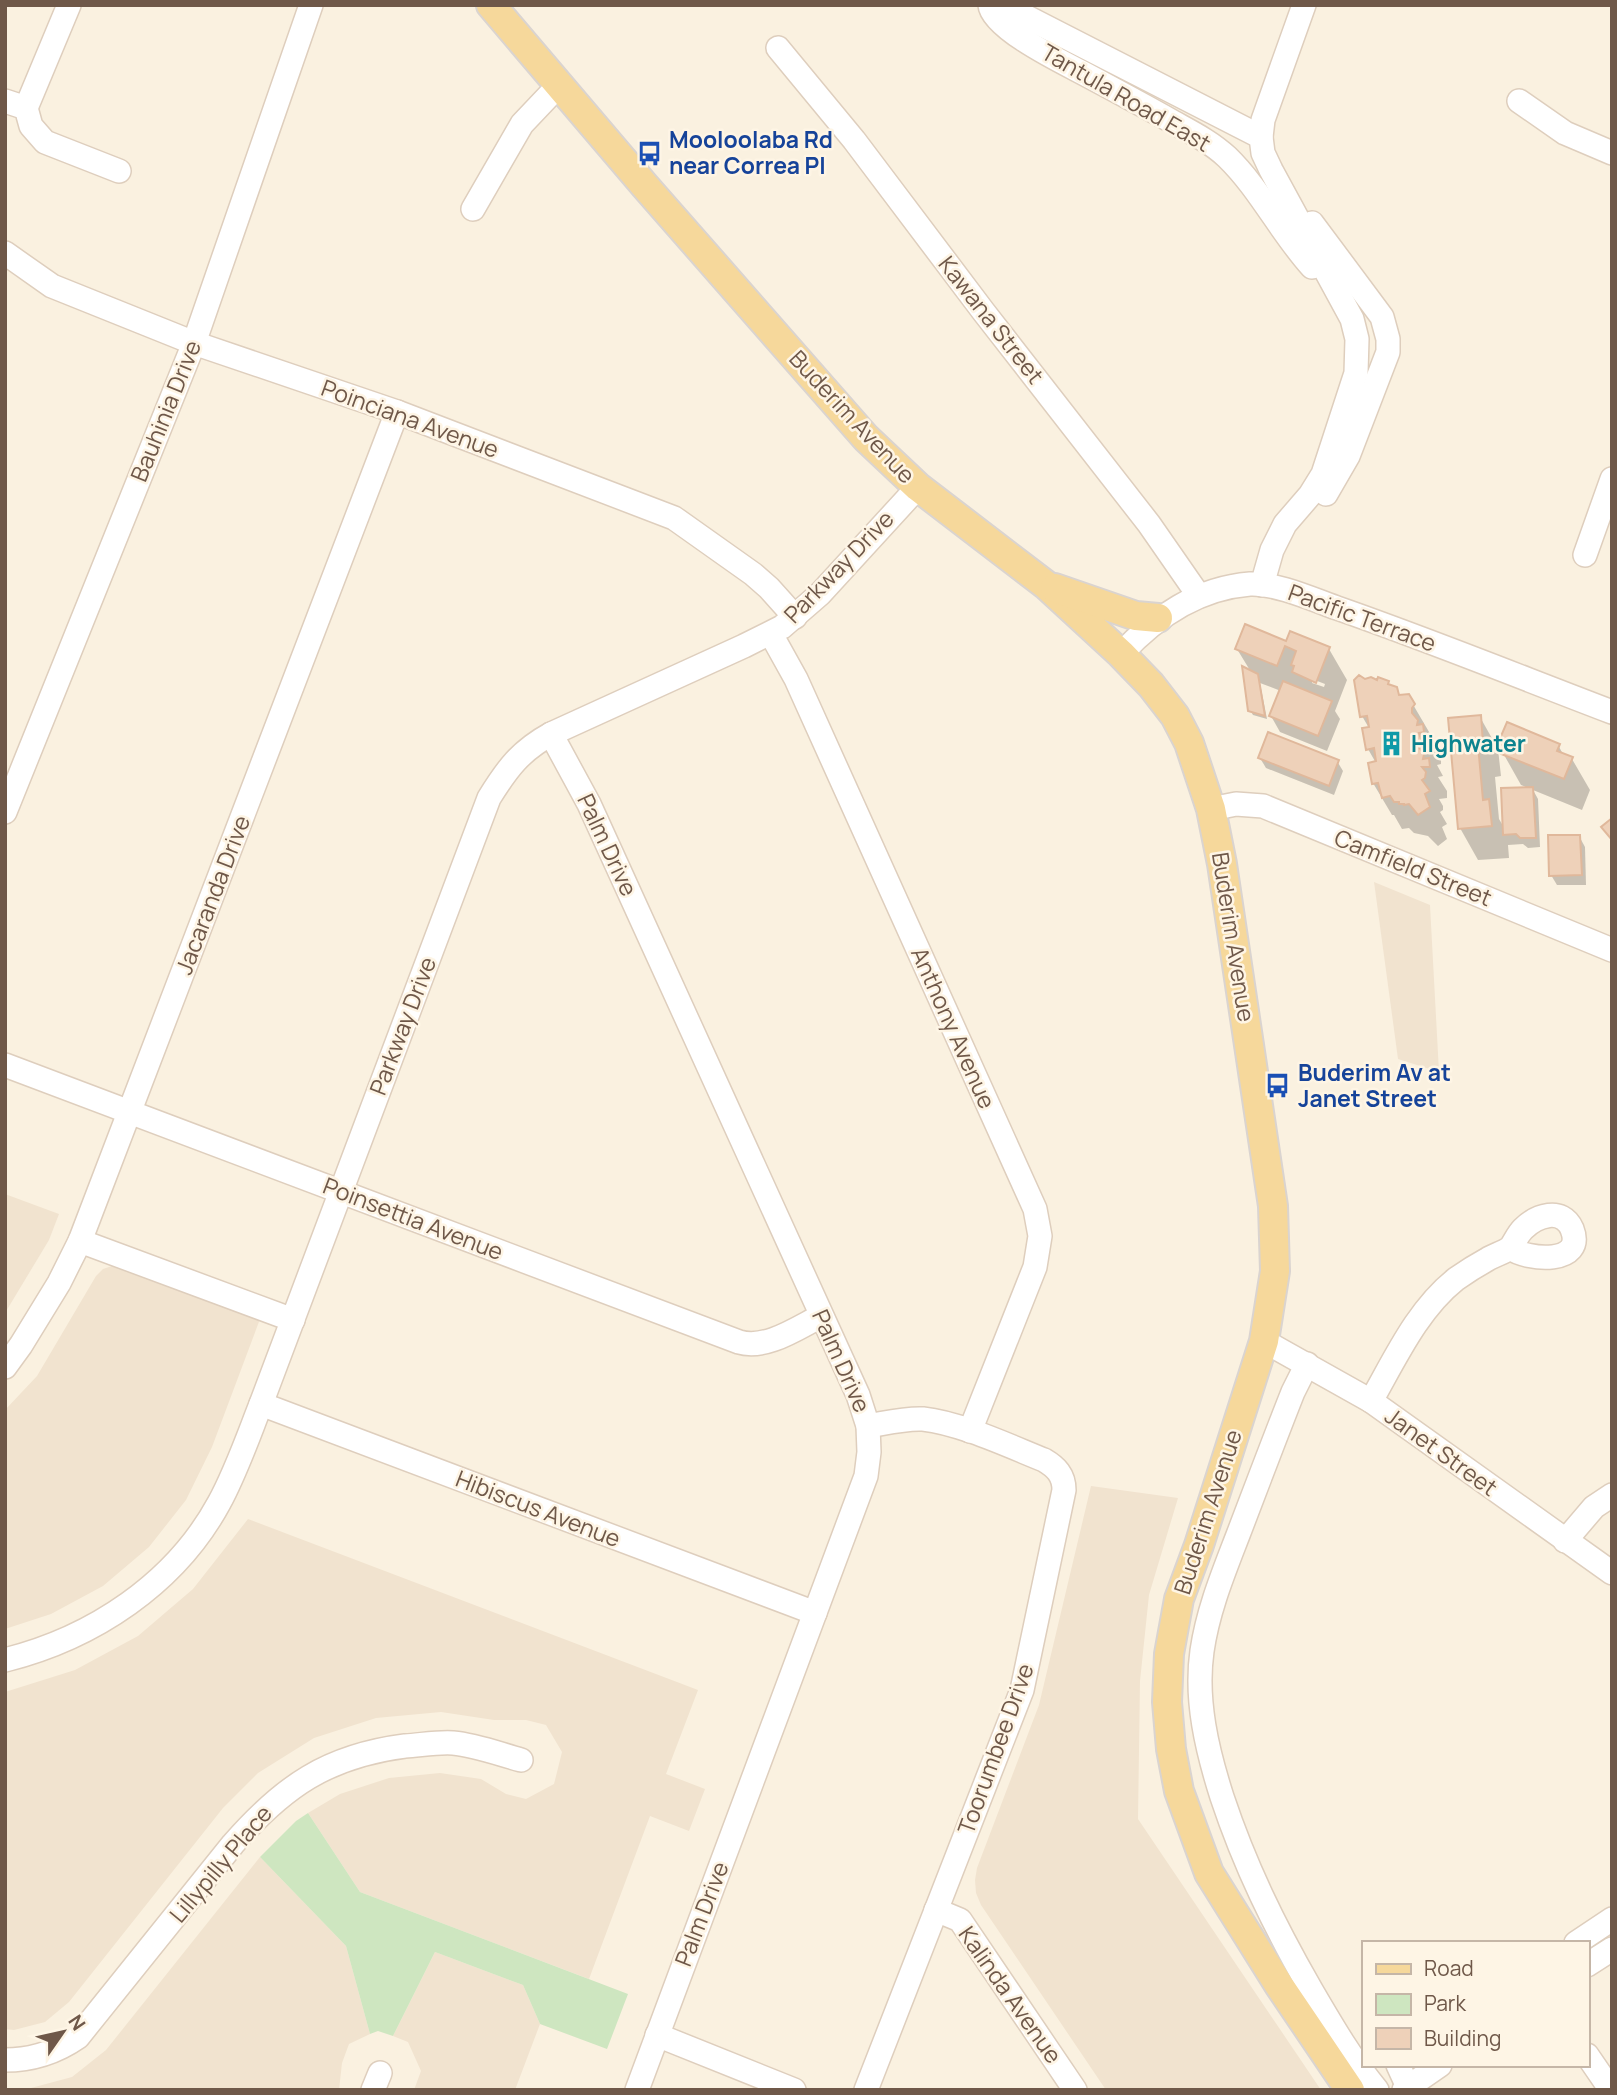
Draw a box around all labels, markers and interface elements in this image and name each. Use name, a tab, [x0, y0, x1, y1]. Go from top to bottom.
street label: Tantula Road East	[1036, 36, 1217, 159]
place label: Mooloolaba Rd near Correa Pl	[669, 123, 833, 181]
bus stop icon: Mooloolaba Rd near Correa Pl	[635, 139, 663, 167]
street label: Kawana Street	[932, 249, 1052, 390]
street label: Bauhinia Drive	[122, 335, 208, 486]
street label: Buderim Avenue	[783, 343, 923, 490]
street label: Poinciana Avenue	[317, 371, 504, 465]
street label: Parkway Drive	[776, 503, 900, 630]
street label: Pacific Terrace	[1284, 575, 1441, 659]
place label: Highwater	[1411, 727, 1526, 759]
building icon: Highwater	[1377, 730, 1405, 758]
street label: Palm Drive	[570, 788, 646, 901]
street label: Jacaranda Drive	[167, 811, 257, 979]
street label: Camfield Street	[1330, 821, 1497, 913]
street label: Buderim Avenue	[1205, 850, 1263, 1024]
street label: Anthony Avenue	[904, 942, 1004, 1113]
street label: Parkway Drive	[361, 952, 443, 1099]
place label: Buderim Av at Janet Street	[1298, 1056, 1451, 1114]
bus stop icon: Buderim Av at Janet Street	[1264, 1072, 1292, 1100]
street label: Poinsettia Avenue	[319, 1169, 508, 1267]
street label: Palm Drive	[805, 1304, 879, 1417]
street label: Janet Street	[1379, 1400, 1504, 1503]
street label: Buderim Avenue	[1165, 1425, 1249, 1598]
street label: Hibiscus Avenue	[451, 1462, 625, 1554]
street label: Toorumbee Drive	[949, 1659, 1041, 1838]
street label: Lillypilly Place	[162, 1798, 279, 1929]
street label: Palm Drive	[667, 1857, 736, 1970]
street label: Kalinda Avenue	[952, 1920, 1070, 2069]
legend	[1362, 1941, 1589, 2067]
text: Road	[1424, 1954, 1474, 1982]
text: Park	[1424, 1989, 1466, 2017]
north arrow	[28, 1997, 98, 2067]
text: N	[62, 2010, 92, 2035]
text: Building	[1424, 2024, 1501, 2052]

